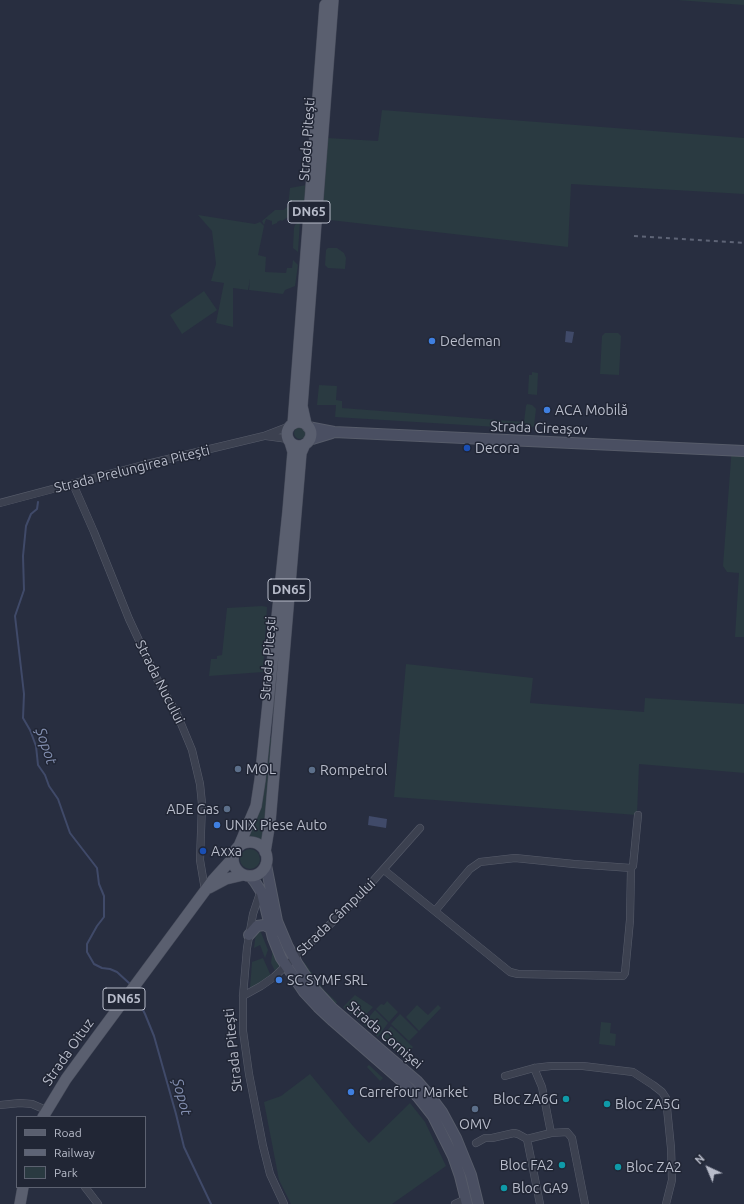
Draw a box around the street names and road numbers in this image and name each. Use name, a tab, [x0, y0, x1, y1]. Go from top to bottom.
street label: Strada Pitești	[296, 97, 318, 181]
road number: DN65	[288, 201, 330, 223]
street label: Strada Cireașov	[490, 418, 588, 438]
street label: Strada Prelungirea Pitești	[52, 442, 212, 496]
road number: DN65	[268, 579, 310, 601]
street label: Strada Pitești	[257, 616, 279, 700]
street label: Strada Nucului	[132, 637, 188, 727]
street label: Strada Câmpului	[293, 875, 379, 959]
road number: DN65	[103, 988, 145, 1010]
street label: Strada Cornișei	[344, 998, 426, 1072]
street label: Strada Pitești	[220, 1007, 246, 1093]
street label: Strada Oituz	[39, 1015, 97, 1089]

